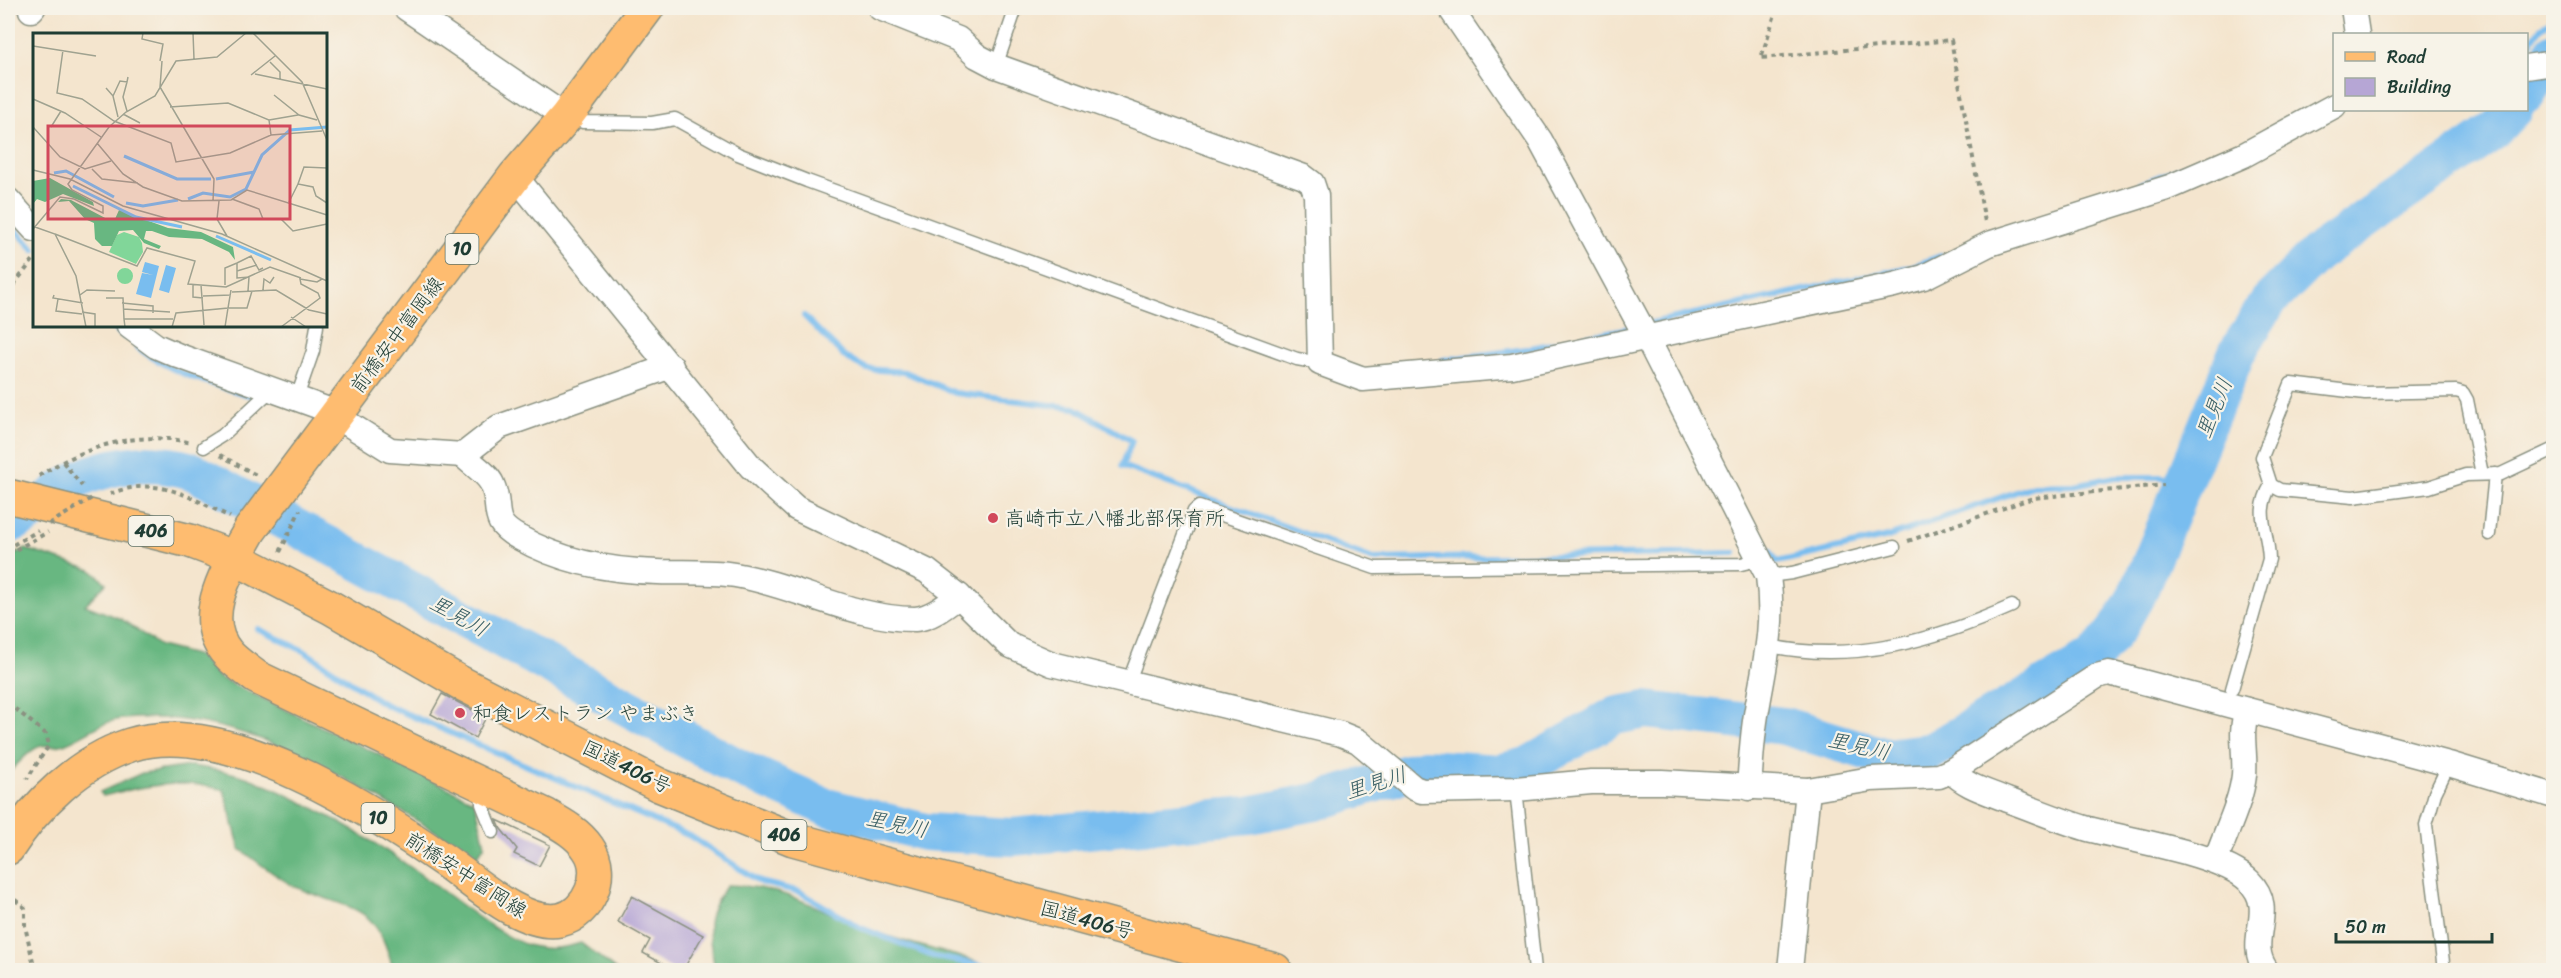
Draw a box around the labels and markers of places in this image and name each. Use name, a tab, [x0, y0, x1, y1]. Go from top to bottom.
place label: 高崎市立八幡北部保育所	[1005, 501, 1225, 536]
marker: 高崎市立八幡北部保育所	[986, 511, 1000, 525]
place label: 和食レストラン やまぶき	[472, 696, 699, 731]
marker: 和食レストラン やまぶき	[453, 706, 467, 720]

